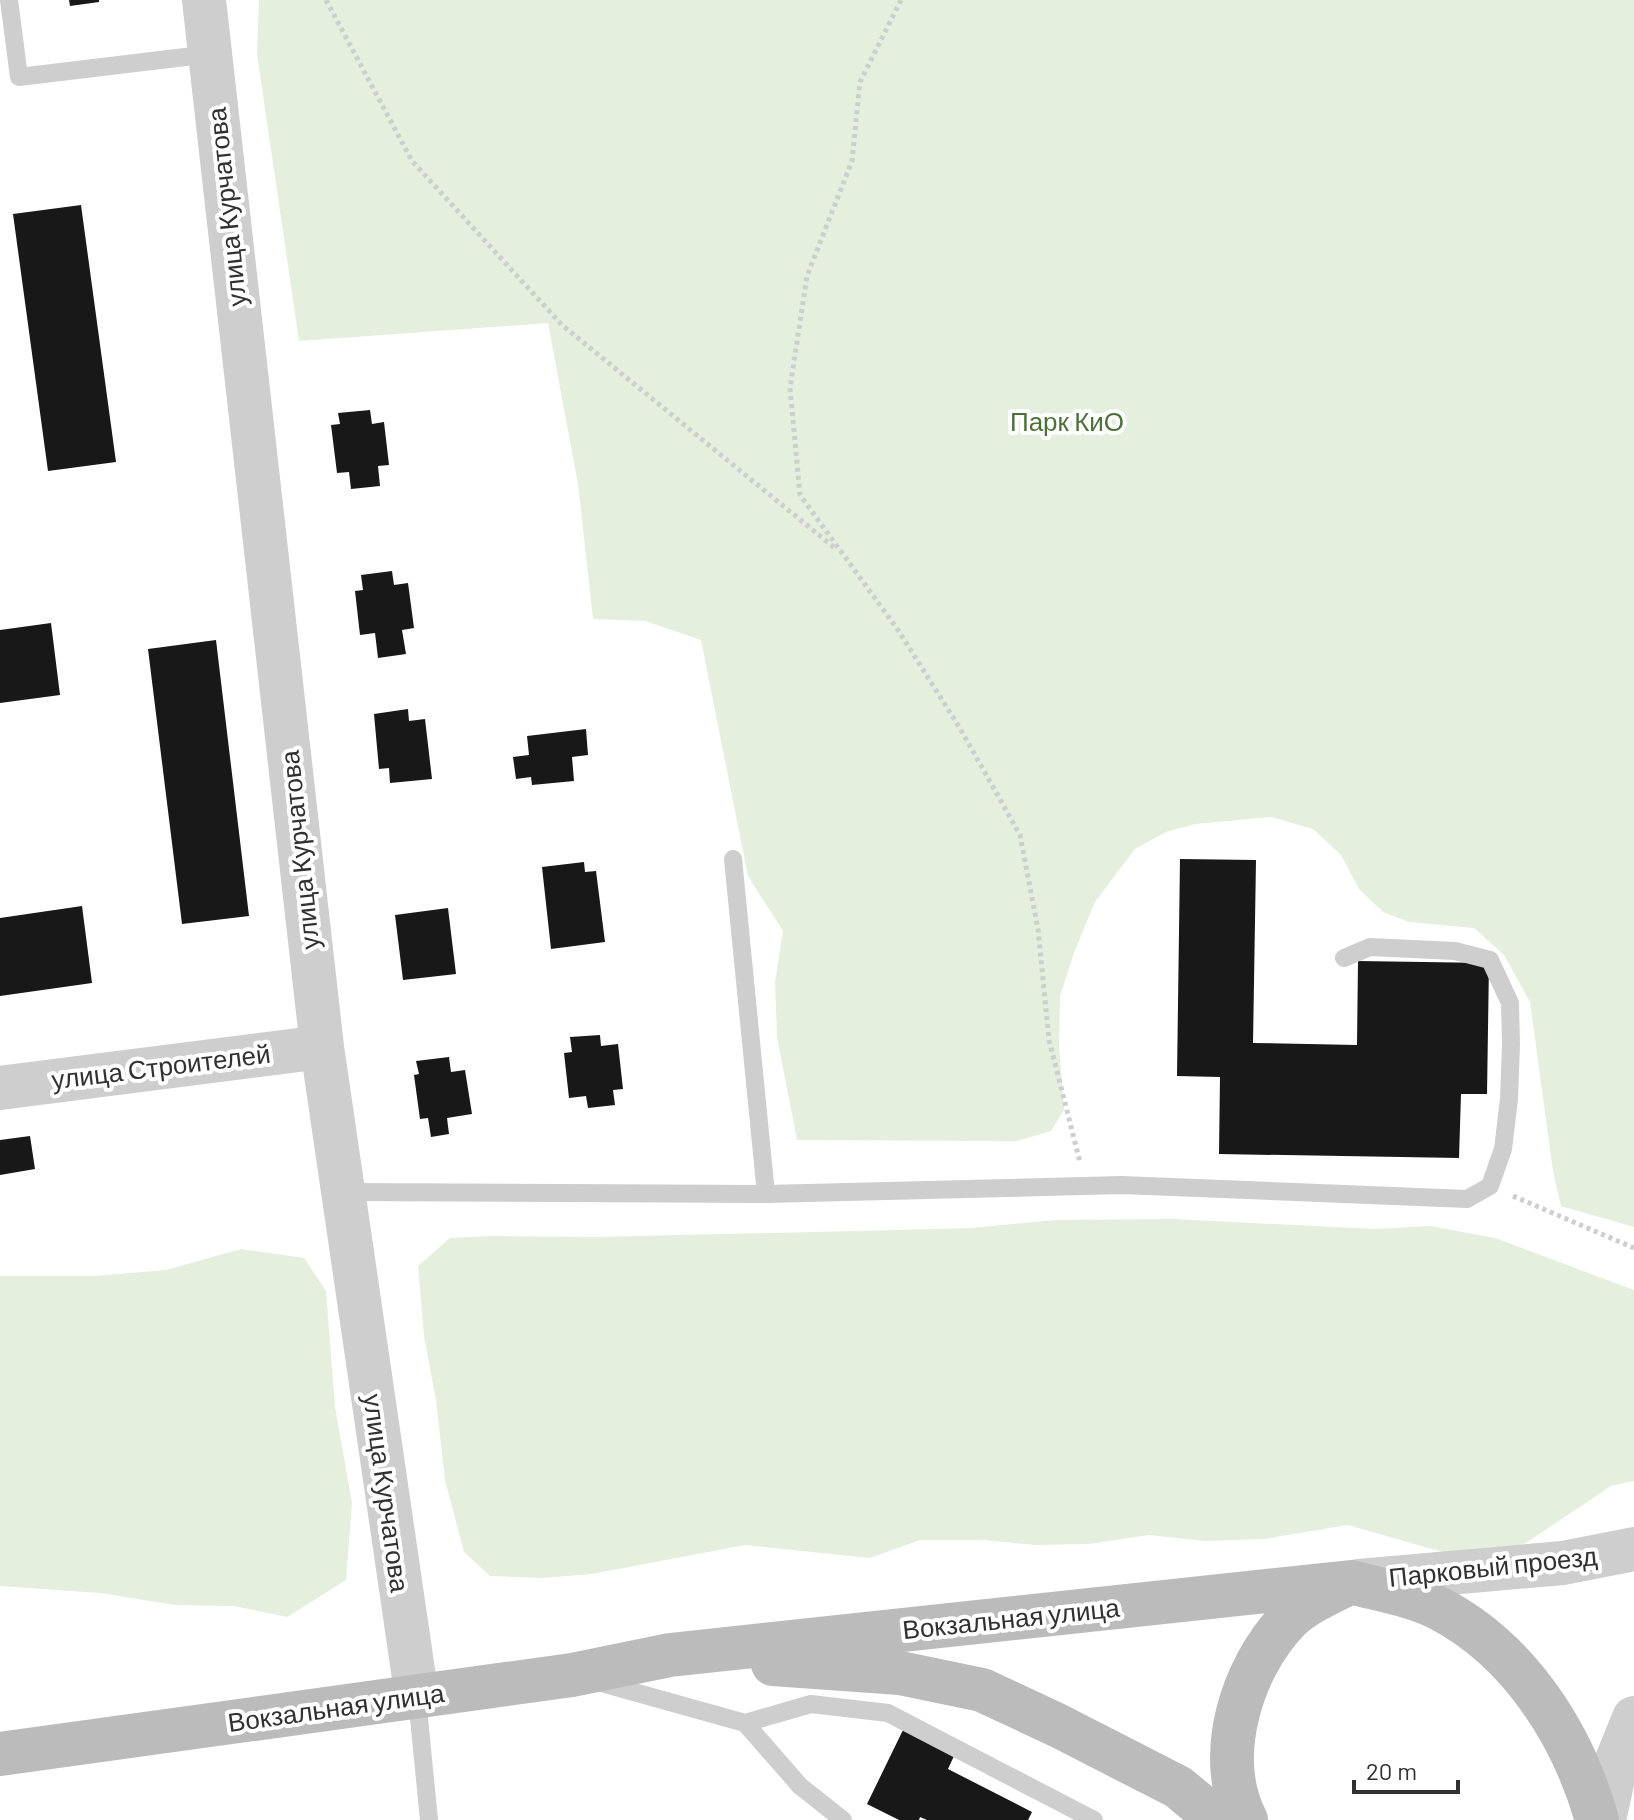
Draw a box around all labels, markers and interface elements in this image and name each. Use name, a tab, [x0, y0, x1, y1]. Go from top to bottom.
street label: улица Курчатова	[200, 106, 251, 308]
park label: Парк КиО	[1010, 405, 1124, 436]
street label: улица Курчатова	[273, 749, 324, 951]
street label: улица Строителей	[50, 1037, 272, 1094]
street label: улица Курчатова	[358, 1392, 417, 1594]
street label: Парковый проезд	[1387, 1539, 1599, 1592]
street label: Вокзальная улица	[901, 1591, 1121, 1644]
street label: Вокзальная улица	[226, 1676, 446, 1737]
scale bar	[1354, 1744, 1458, 1794]
text: 20 m	[1366, 1756, 1417, 1785]

